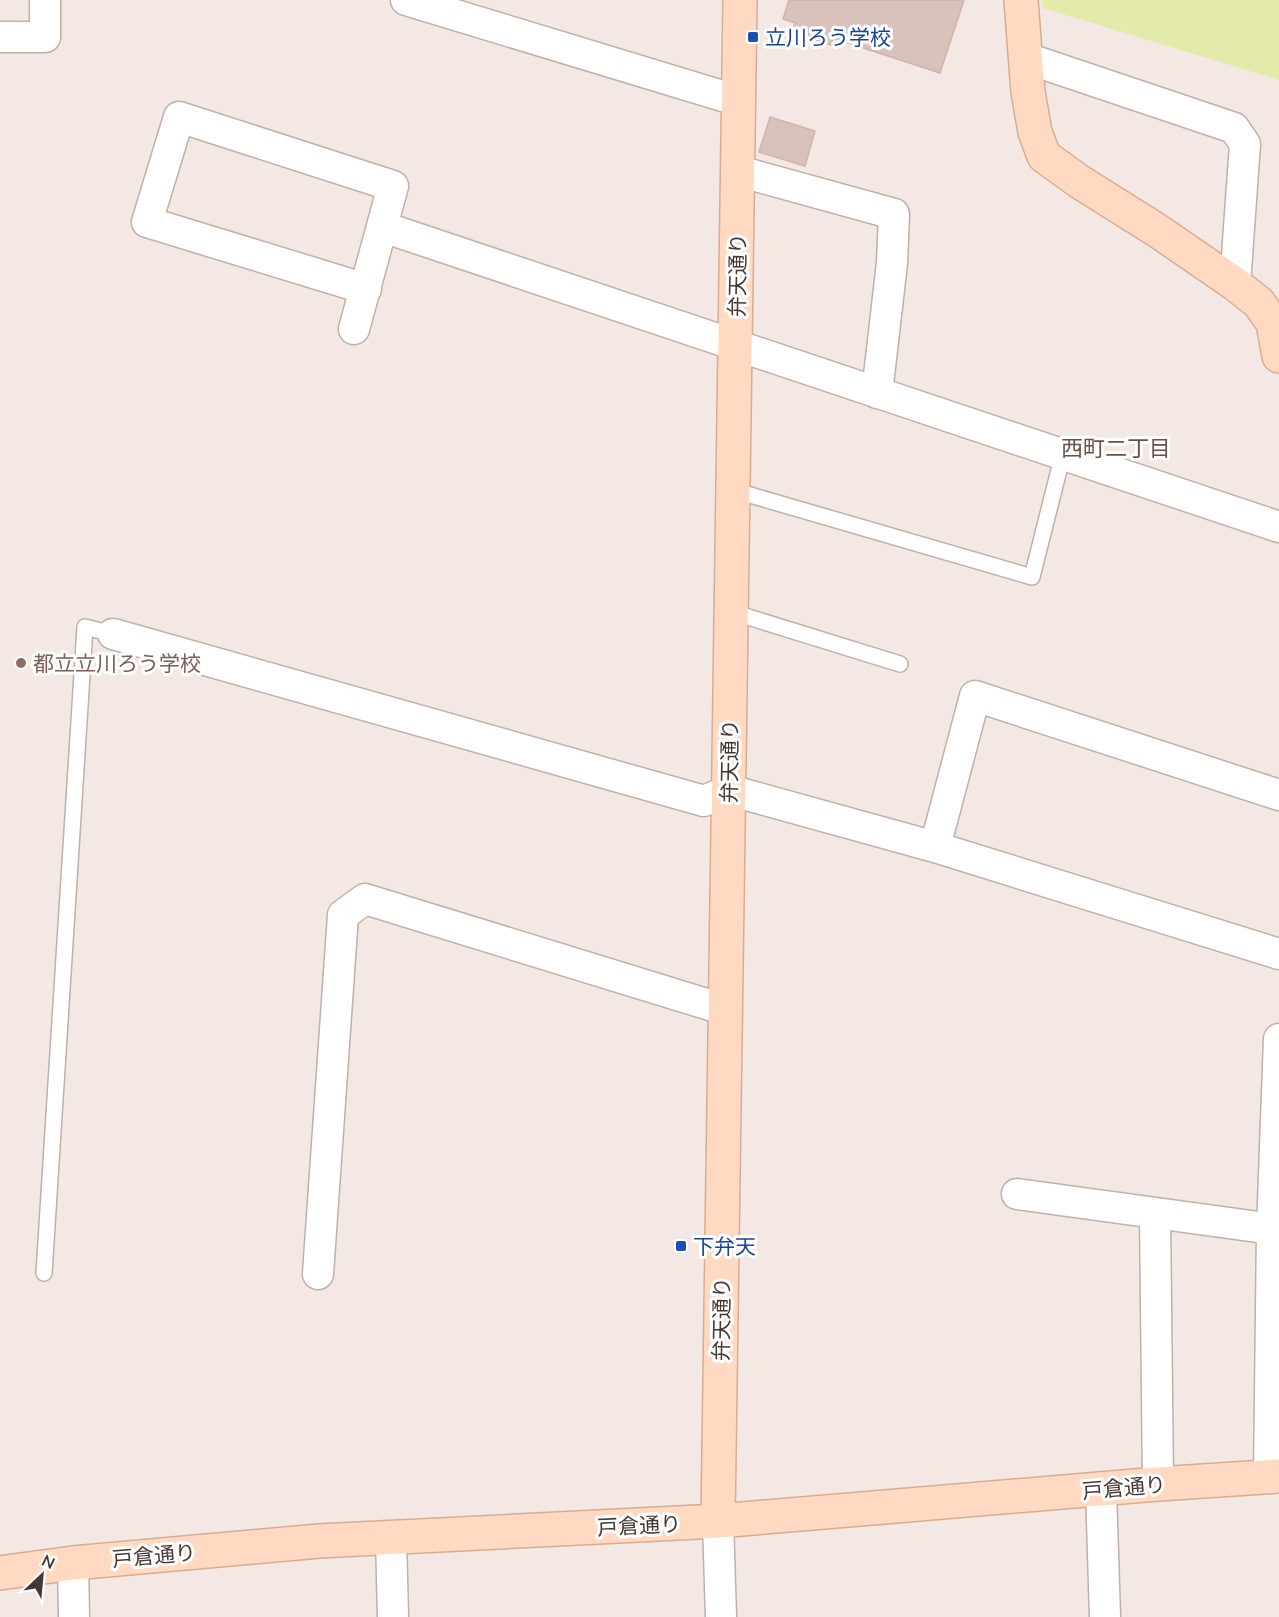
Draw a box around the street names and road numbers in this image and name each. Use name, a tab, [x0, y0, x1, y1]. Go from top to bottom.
street label: 弁天通り	[723, 233, 751, 317]
street label: 弁天通り	[715, 719, 743, 803]
street label: 弁天通り	[707, 1277, 735, 1361]
street label: 戸倉通り	[1081, 1470, 1167, 1504]
street label: 戸倉通り	[596, 1510, 682, 1540]
street label: 戸倉通り	[111, 1538, 197, 1572]

